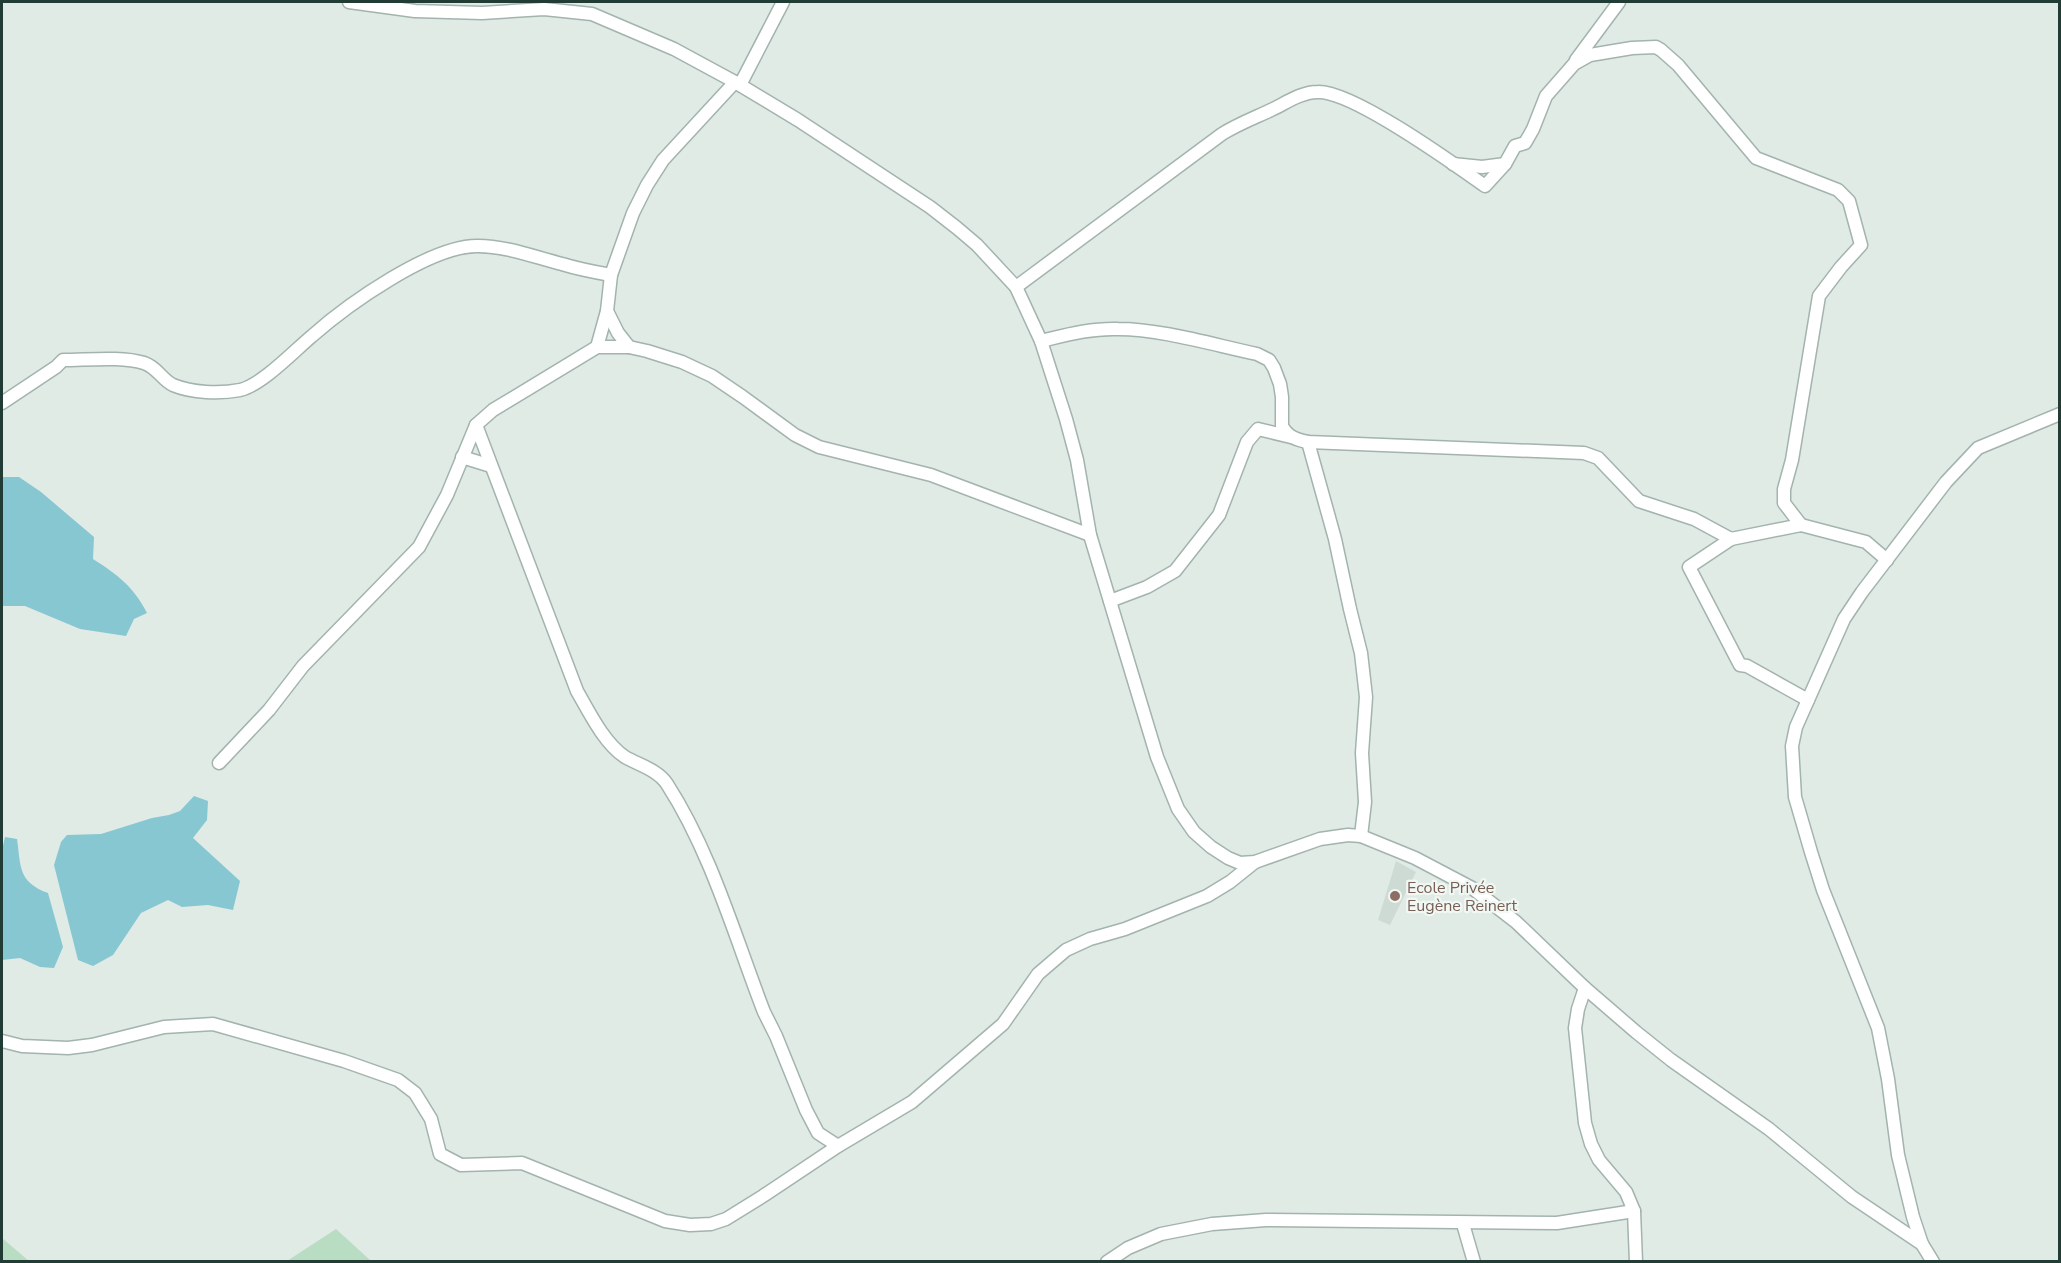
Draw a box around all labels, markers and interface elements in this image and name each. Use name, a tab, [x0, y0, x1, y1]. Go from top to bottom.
place label: Ecole Privée Eugène Reinert	[1407, 877, 1517, 917]
marker: Ecole Privée Eugène Reinert	[1388, 889, 1402, 903]

